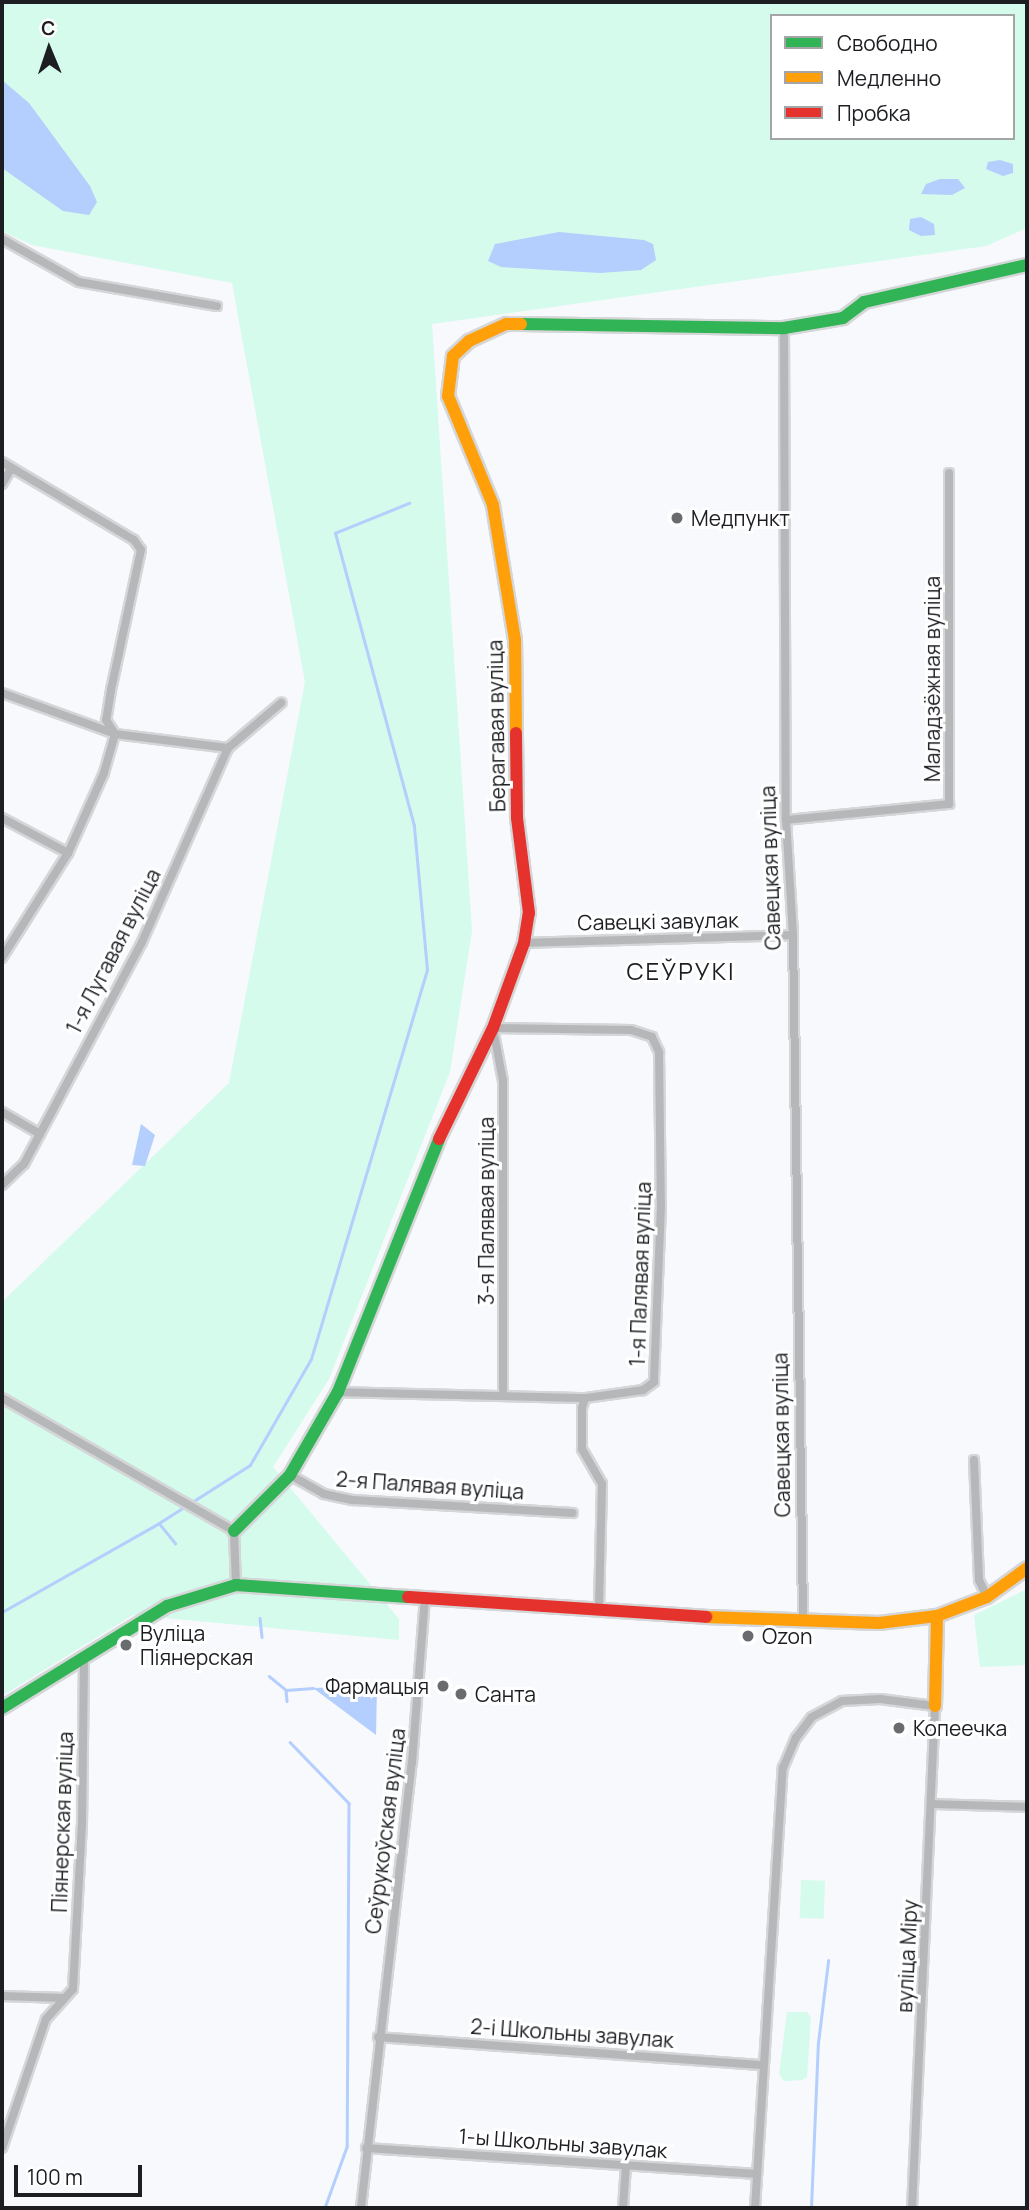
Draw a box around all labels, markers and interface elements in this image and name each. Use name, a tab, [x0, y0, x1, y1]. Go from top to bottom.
north arrow	[14, 14, 84, 84]
legend	[770, 14, 1015, 140]
text: С	[41, 15, 56, 41]
text: Свободно	[837, 29, 938, 57]
text: Медленно	[837, 64, 941, 92]
text: Пробка	[837, 99, 911, 127]
place label: Медпункт	[691, 505, 790, 531]
marker: Медпункт	[669, 510, 685, 526]
street label: Маладзёжная вуліца	[919, 576, 945, 782]
street label: Берагавая вуліца	[482, 640, 510, 812]
street label: Савецкая вуліца	[755, 785, 785, 951]
street label: 1-я Лугавая вуліца	[60, 864, 166, 1038]
street label: Савецкі завулак	[577, 907, 739, 935]
district label: СЕЎРУКІ	[627, 957, 735, 985]
street label: 3-я Палявая вуліца	[473, 1117, 499, 1305]
street label: 1-я Палявая вуліца	[624, 1181, 656, 1367]
street label: Савецкая вуліца	[767, 1352, 795, 1518]
street label: 2-я Палявая вуліца	[335, 1466, 525, 1504]
place label: Вуліца Піянерская	[140, 1620, 253, 1670]
place label: Ozon	[762, 1623, 812, 1649]
marker: Ozon	[740, 1628, 756, 1644]
marker: Вуліца Піянерская	[118, 1637, 134, 1653]
place label: Фармацыя	[325, 1673, 429, 1699]
marker: Фармацыя	[435, 1678, 451, 1694]
place label: Санта	[475, 1681, 536, 1707]
marker: Санта	[453, 1686, 469, 1702]
place label: Копеечка	[913, 1715, 1007, 1741]
marker: Копеечка	[891, 1720, 907, 1736]
street label: Сеўрукоўская вуліца	[360, 1727, 410, 1935]
street label: Піянерская вуліца	[46, 1731, 78, 1913]
street label: вуліца Міру	[891, 1899, 923, 2013]
street label: 2-і Школьны завулак	[470, 2013, 674, 2053]
street label: 1-ы Школьны завулак	[458, 2123, 668, 2163]
scale bar	[18, 2150, 145, 2194]
text: 100 m	[27, 2163, 83, 2191]

